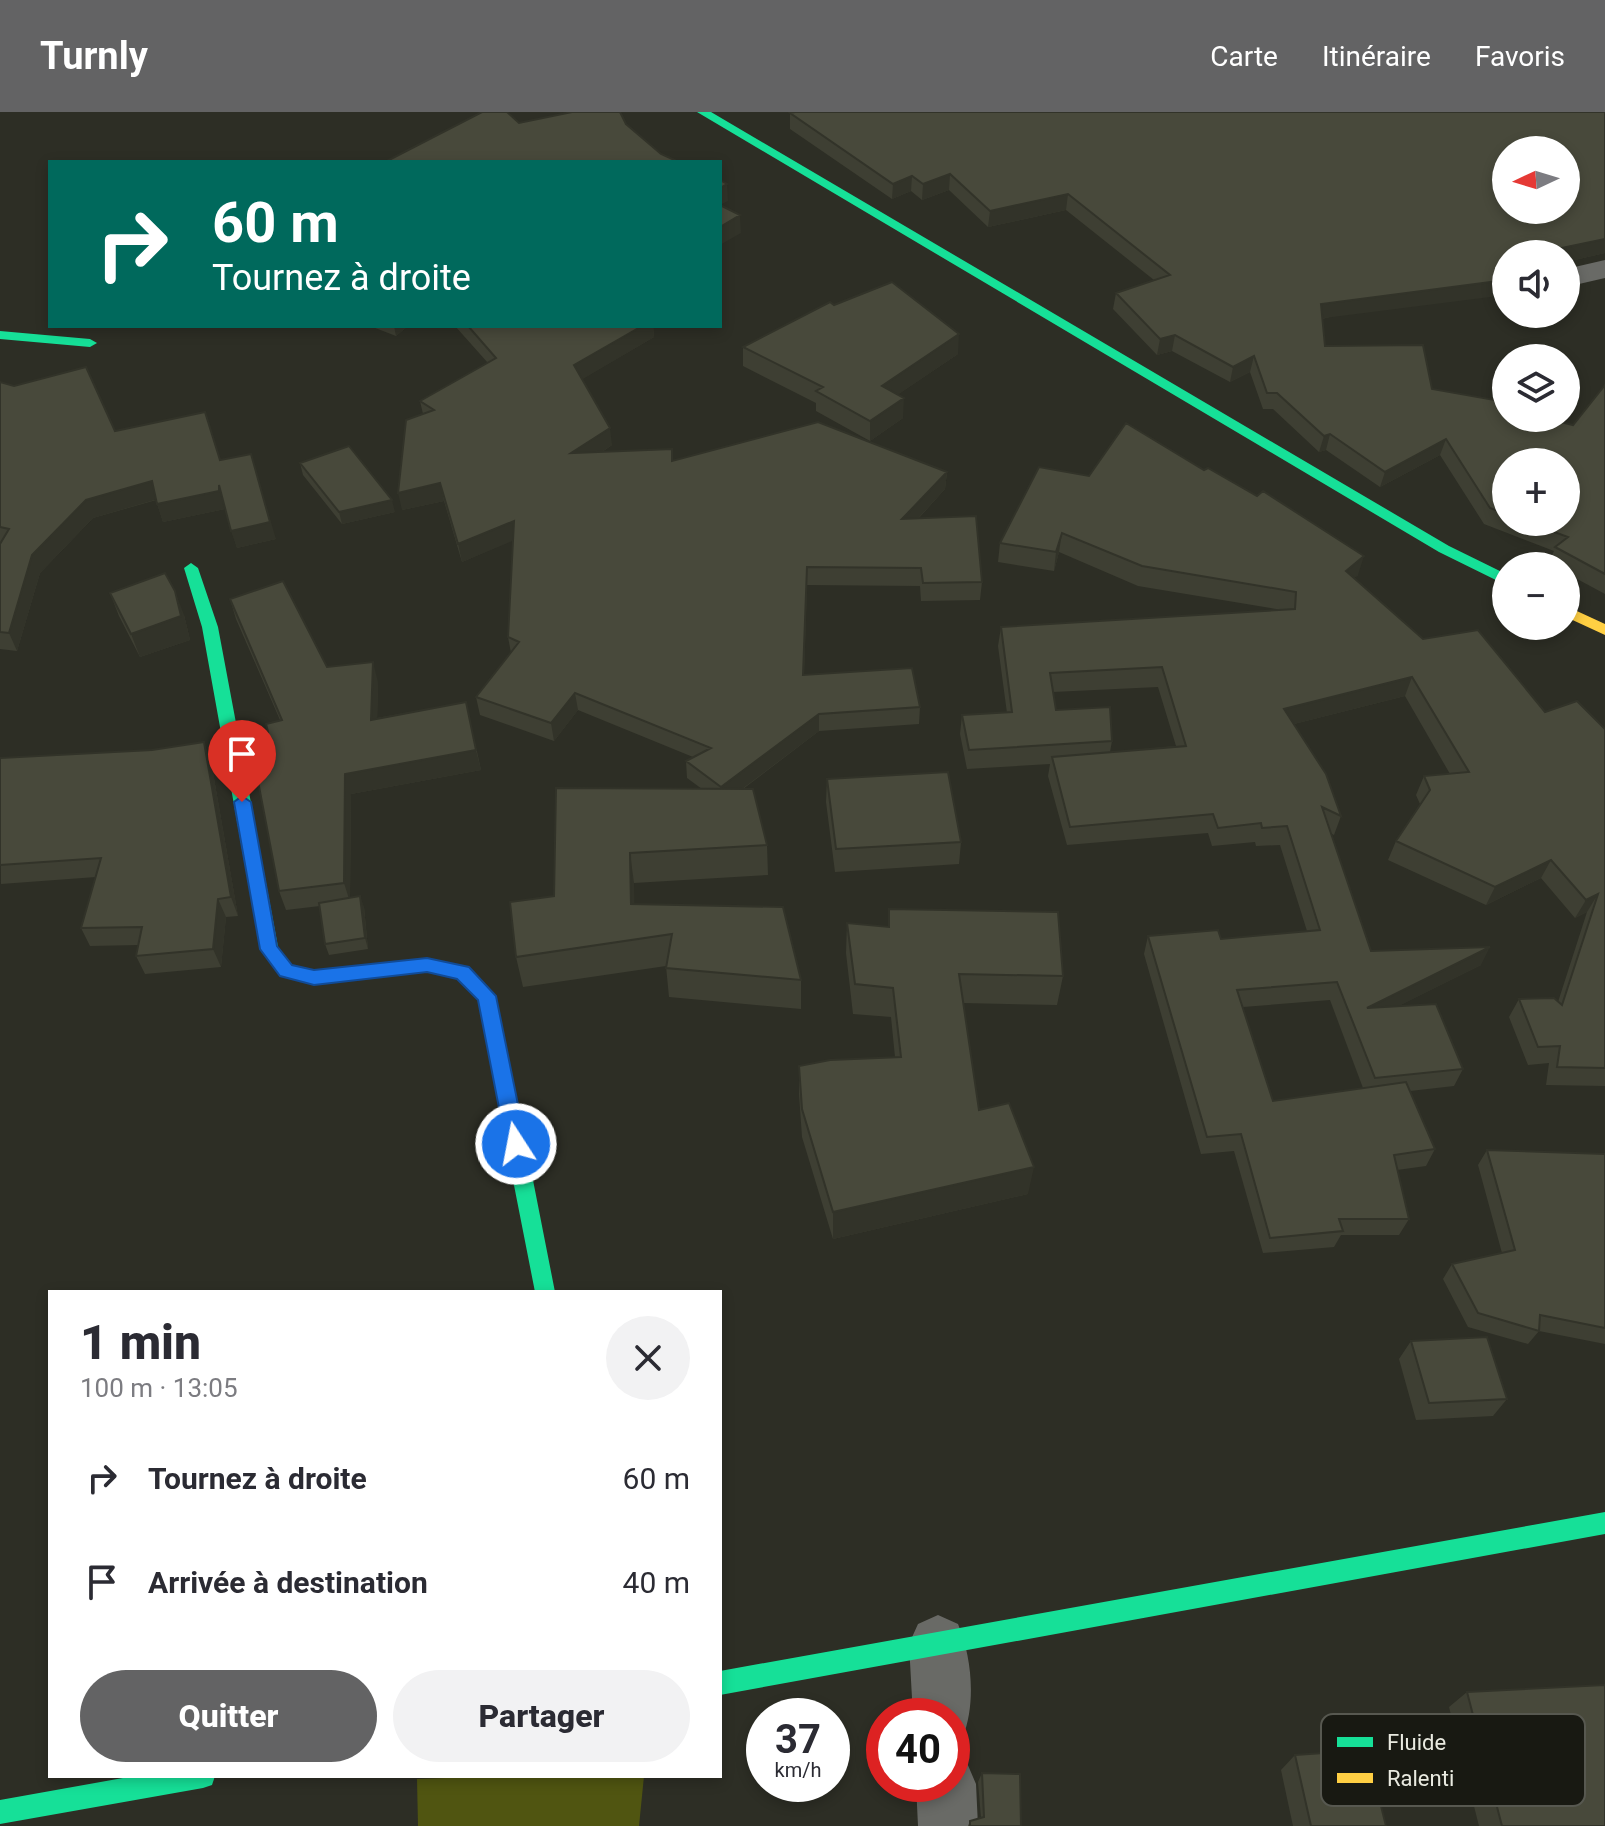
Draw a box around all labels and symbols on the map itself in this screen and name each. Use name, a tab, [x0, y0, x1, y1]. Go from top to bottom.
north arrow	[1492, 136, 1580, 224]
pin	[208, 720, 276, 802]
position arrow	[474, 1102, 558, 1186]
speed limit sign: 40	[866, 1698, 970, 1802]
legend	[1321, 1714, 1585, 1806]
text: Fluide	[1387, 1730, 1446, 1755]
text: Ralenti	[1387, 1766, 1454, 1791]

